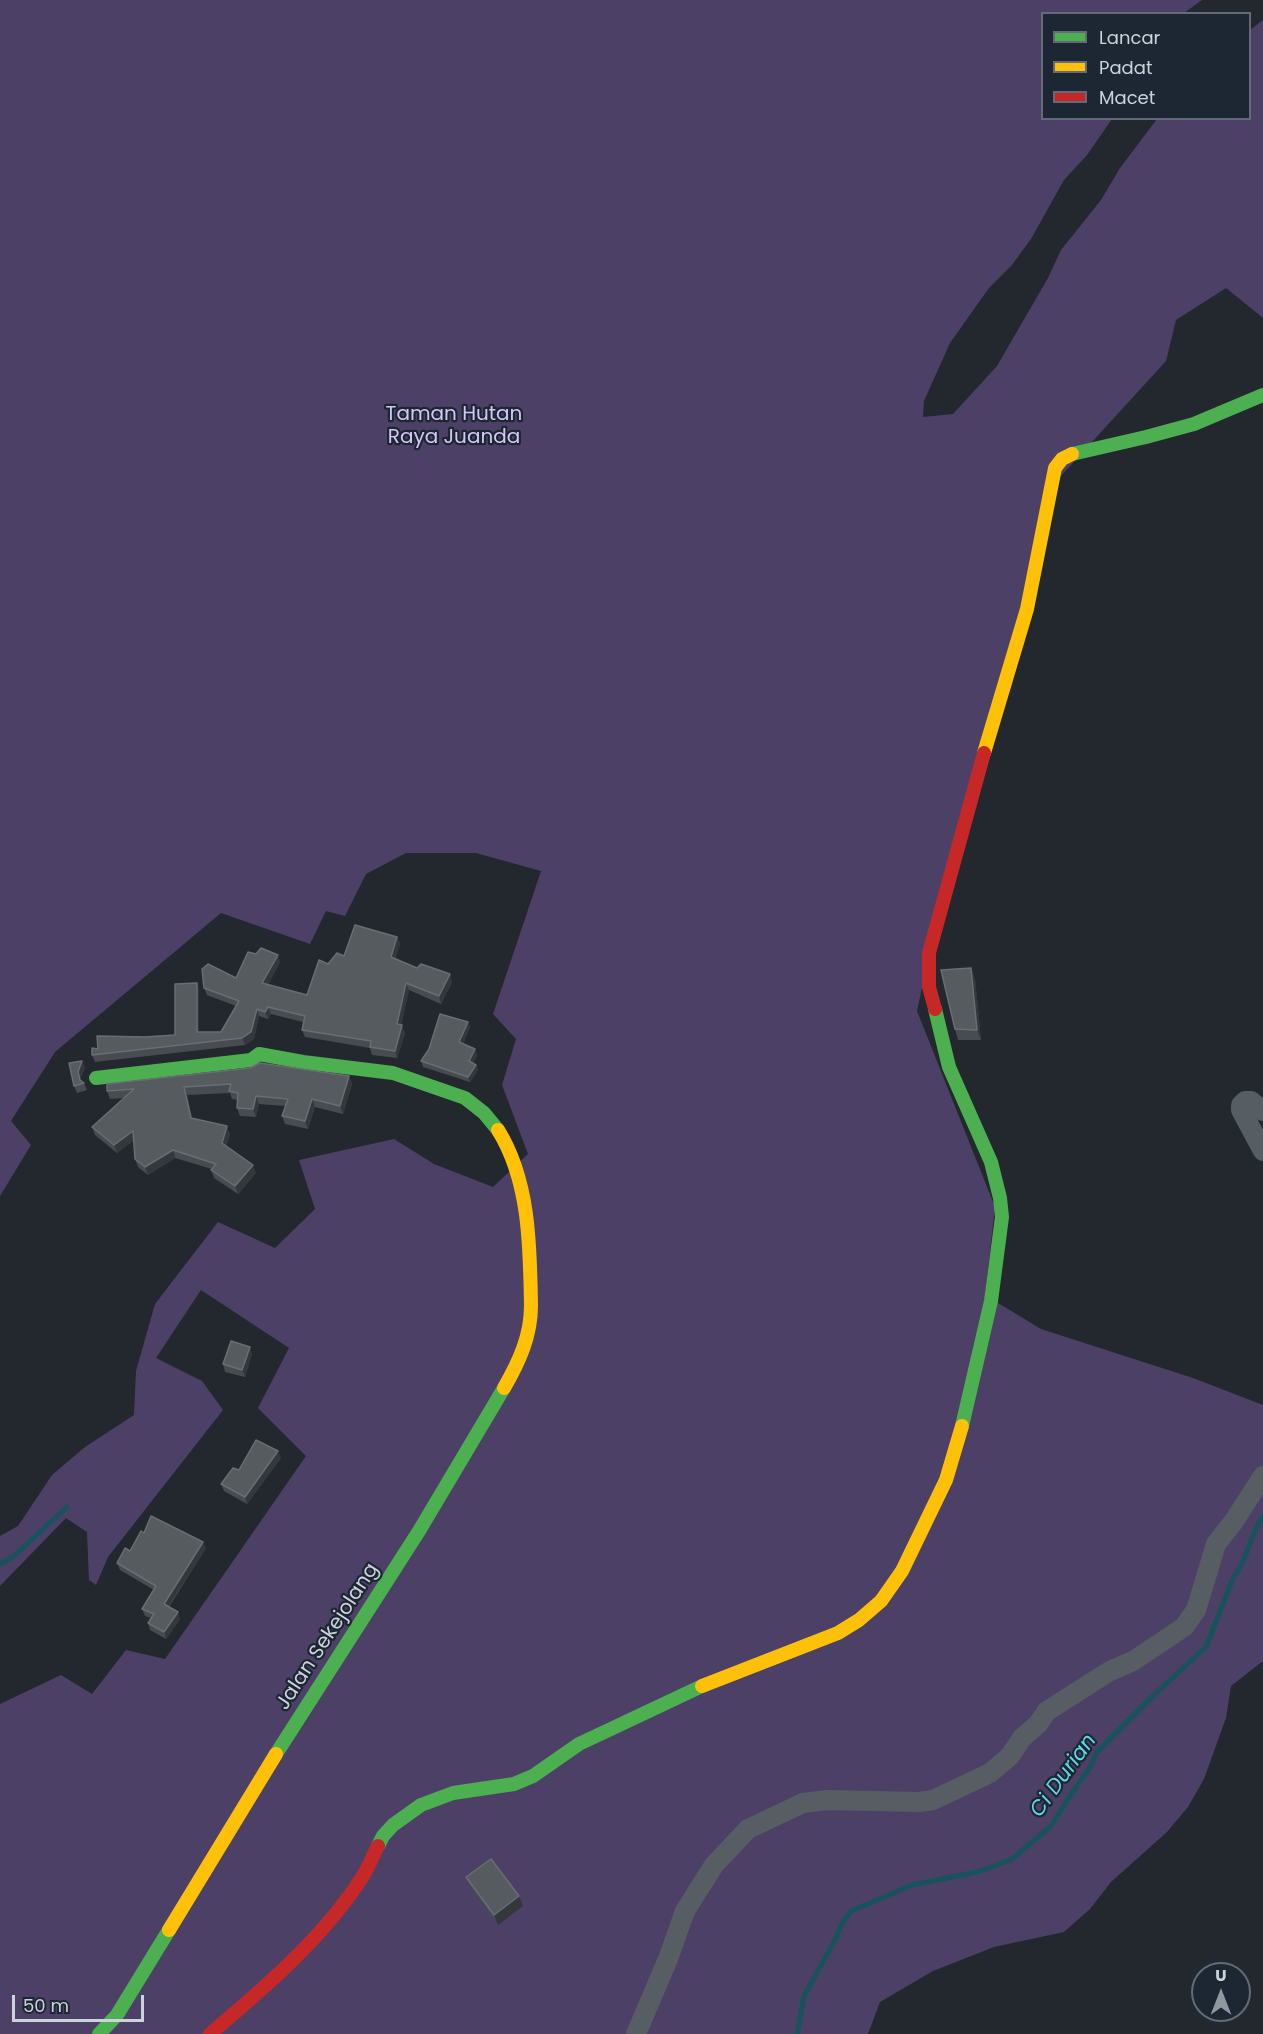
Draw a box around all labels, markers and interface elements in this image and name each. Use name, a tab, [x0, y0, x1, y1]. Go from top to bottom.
legend	[1041, 12, 1251, 120]
text: Lancar	[1099, 25, 1160, 50]
text: Padat	[1099, 55, 1152, 80]
text: Macet	[1099, 85, 1155, 110]
park label: Taman Hutan Raya Juanda	[386, 403, 522, 450]
street label: Jalan Sekejolang	[272, 1559, 384, 1715]
water label: Ci Durian	[1025, 1730, 1103, 1822]
north arrow	[1191, 1962, 1251, 2022]
text: U	[1215, 1964, 1227, 1987]
scale bar	[15, 1983, 147, 2021]
text: 50 m	[23, 1993, 69, 2018]

